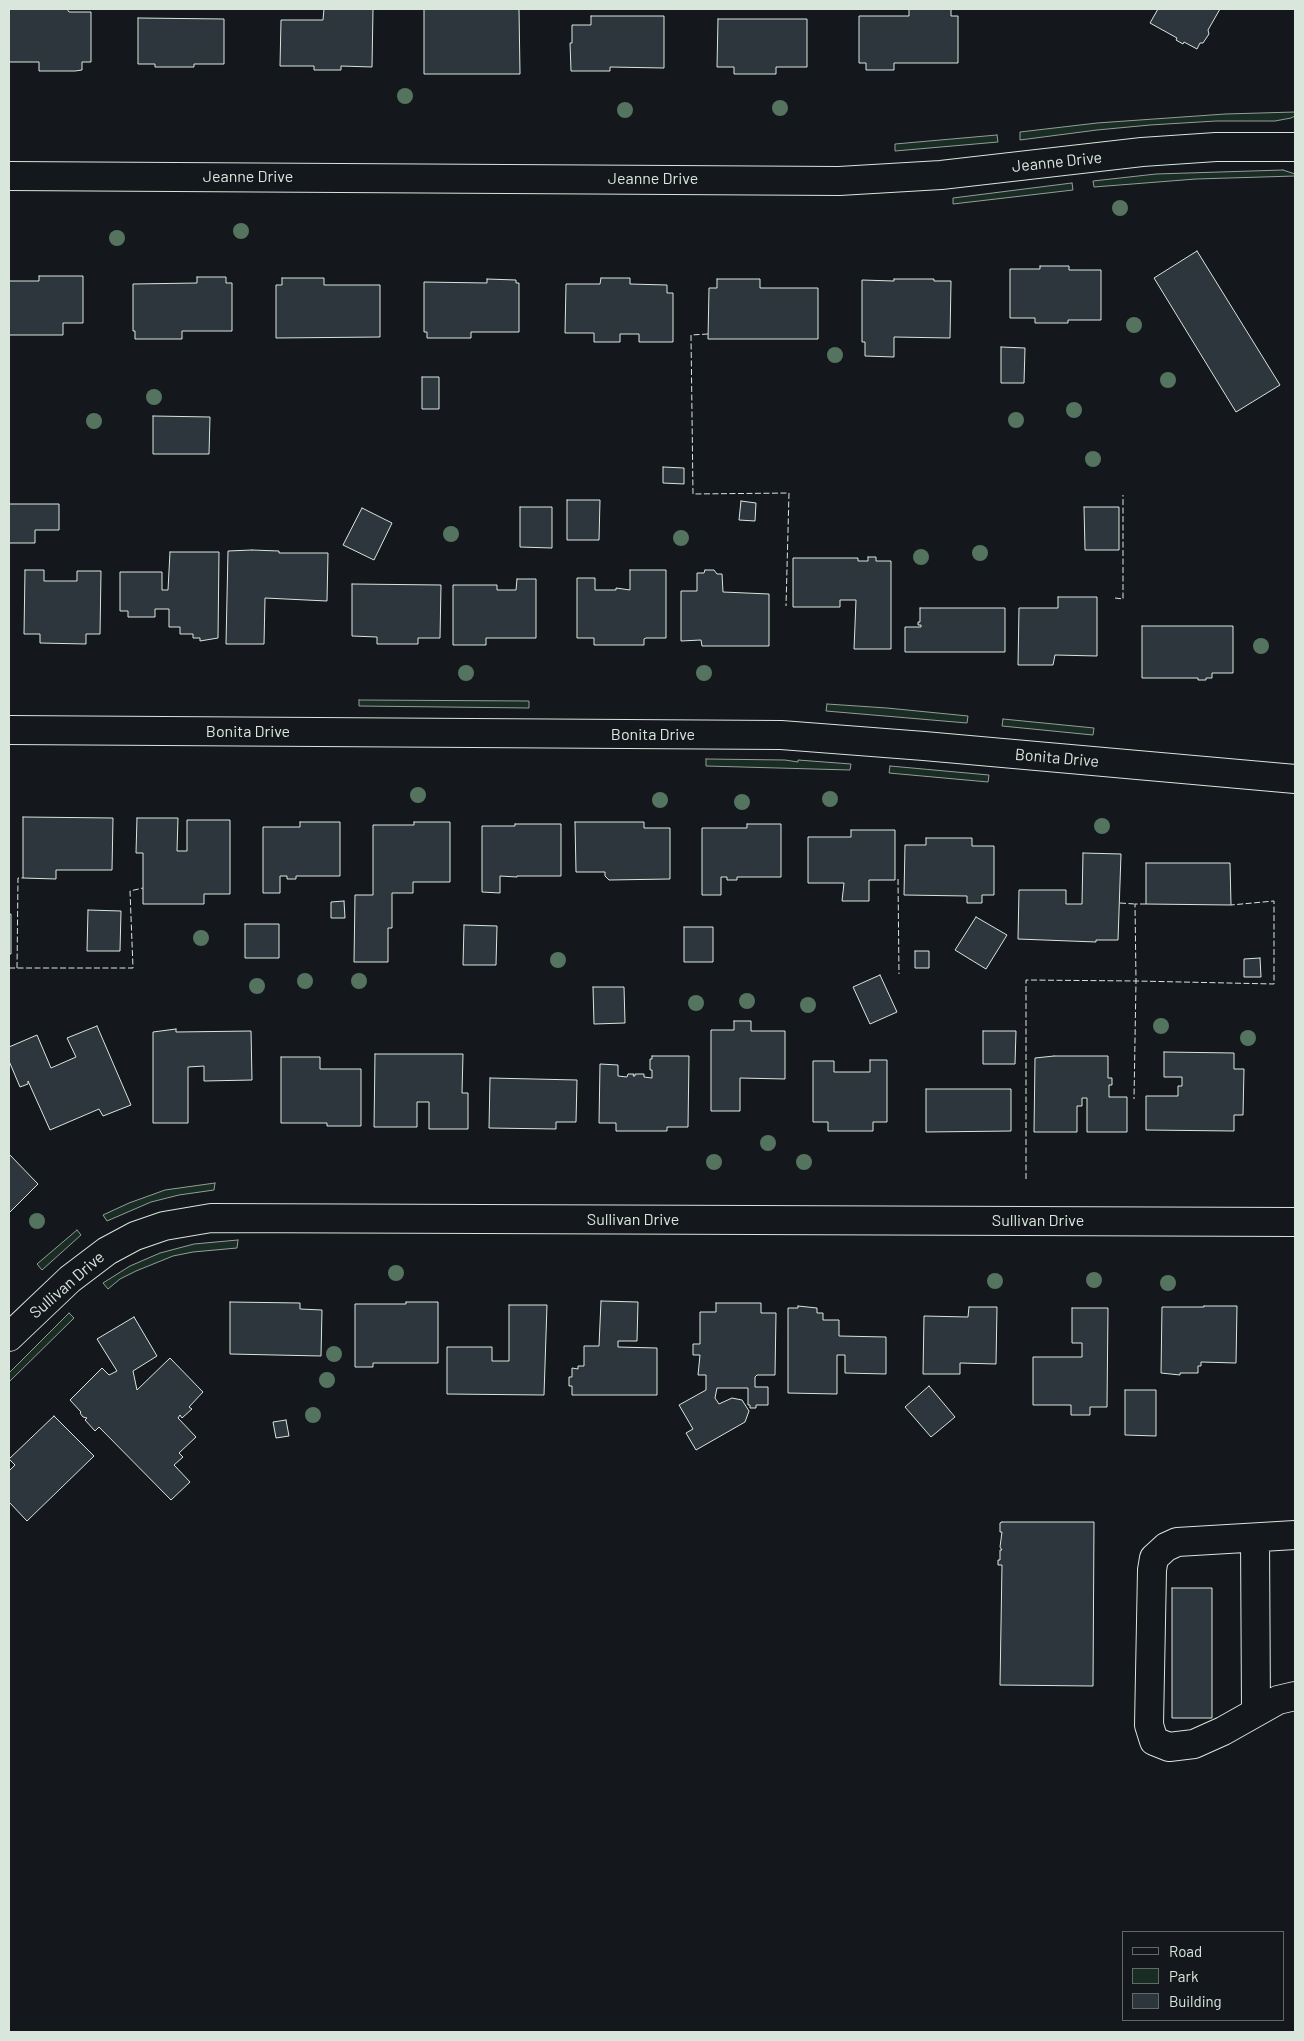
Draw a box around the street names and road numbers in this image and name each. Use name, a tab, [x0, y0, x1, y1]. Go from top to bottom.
street label: Jeanne Drive	[1011, 148, 1103, 176]
street label: Jeanne Drive	[203, 167, 293, 187]
street label: Jeanne Drive	[608, 169, 698, 189]
street label: Bonita Drive	[206, 722, 290, 742]
street label: Bonita Drive	[611, 725, 695, 745]
street label: Bonita Drive	[1014, 745, 1100, 771]
street label: Sullivan Drive	[587, 1210, 679, 1230]
street label: Sullivan Drive	[992, 1211, 1084, 1231]
street label: Sullivan Drive	[26, 1247, 108, 1323]

